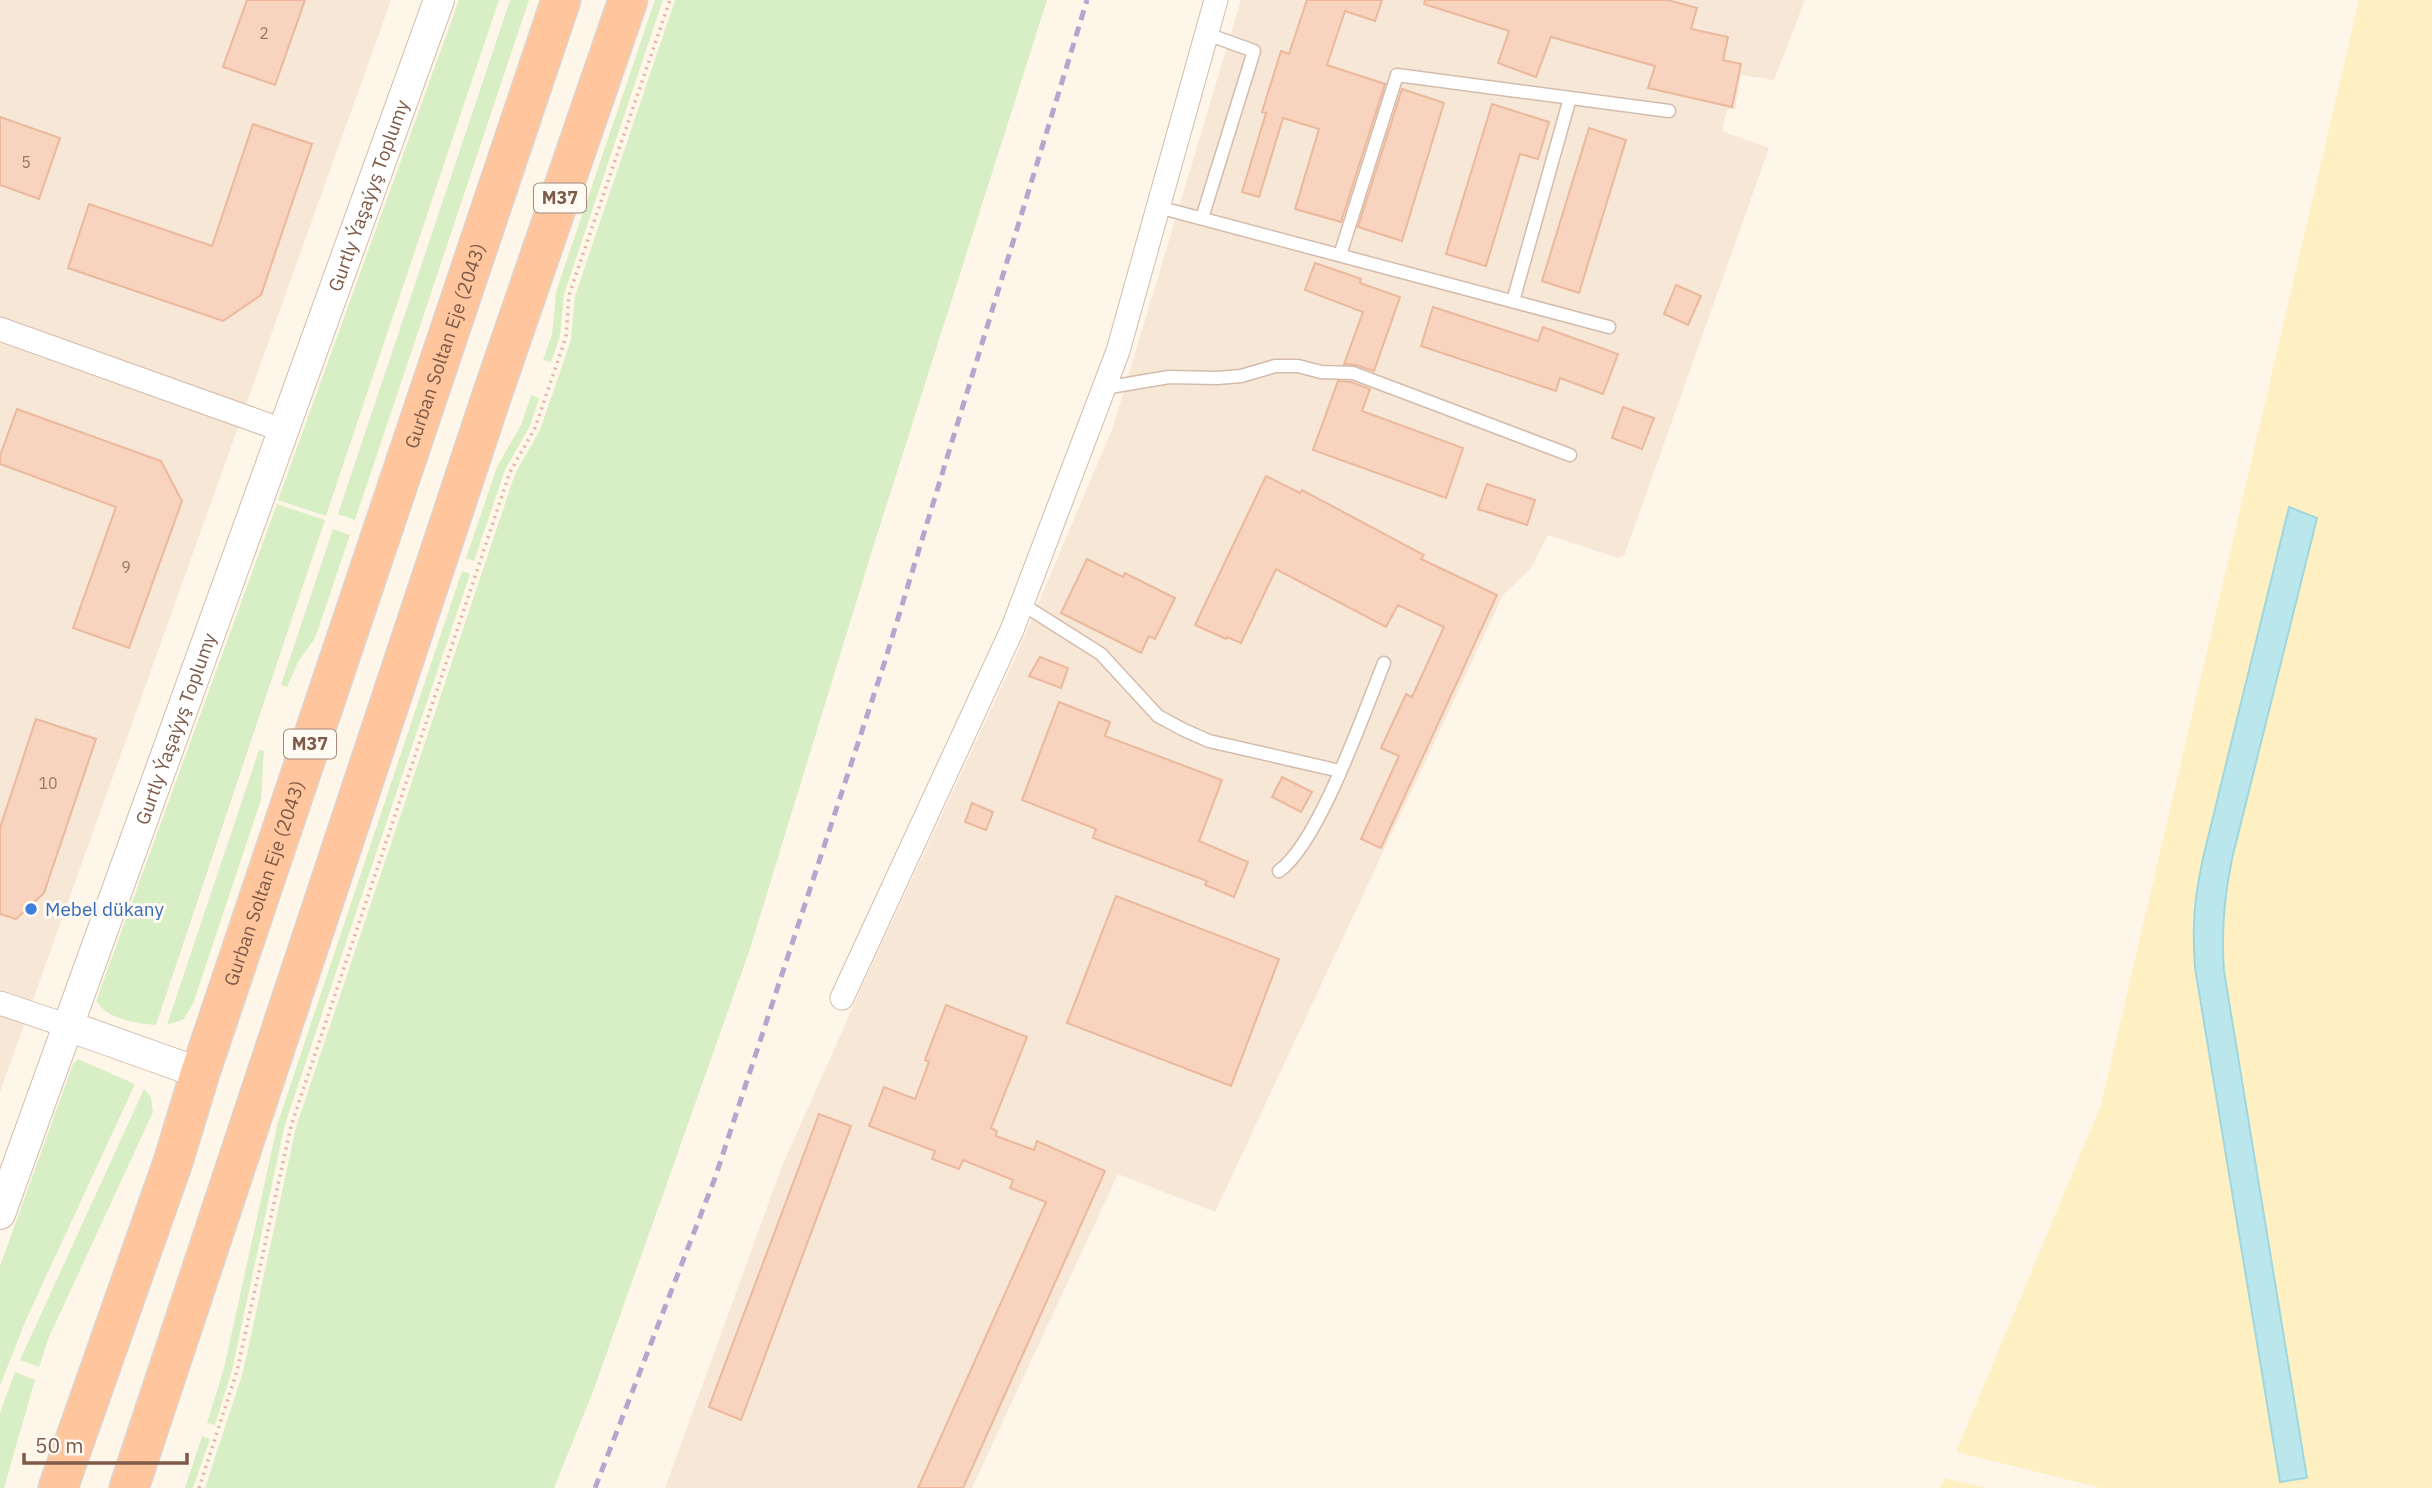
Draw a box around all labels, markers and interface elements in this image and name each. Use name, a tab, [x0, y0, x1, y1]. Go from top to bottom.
house number: 2	[259, 23, 269, 43]
street label: Gurtly Ýaşaýyş Toplumy	[323, 96, 414, 295]
house number: 5	[21, 152, 31, 172]
road number: M37	[534, 183, 586, 212]
street label: Gurban Soltan Eje (2043)	[399, 240, 490, 452]
house number: 9	[121, 557, 131, 577]
street label: Gurtly Ýaşaýyş Toplumy	[130, 629, 221, 828]
road number: M37	[284, 730, 336, 758]
house number: 10	[38, 773, 58, 793]
street label: Gurban Soltan Eje (2043)	[218, 777, 310, 989]
place label: Mebel dükany	[45, 897, 164, 921]
marker: Mebel dükany	[23, 901, 39, 917]
scale bar	[24, 1422, 187, 1466]
text: 50 m	[35, 1431, 84, 1459]

